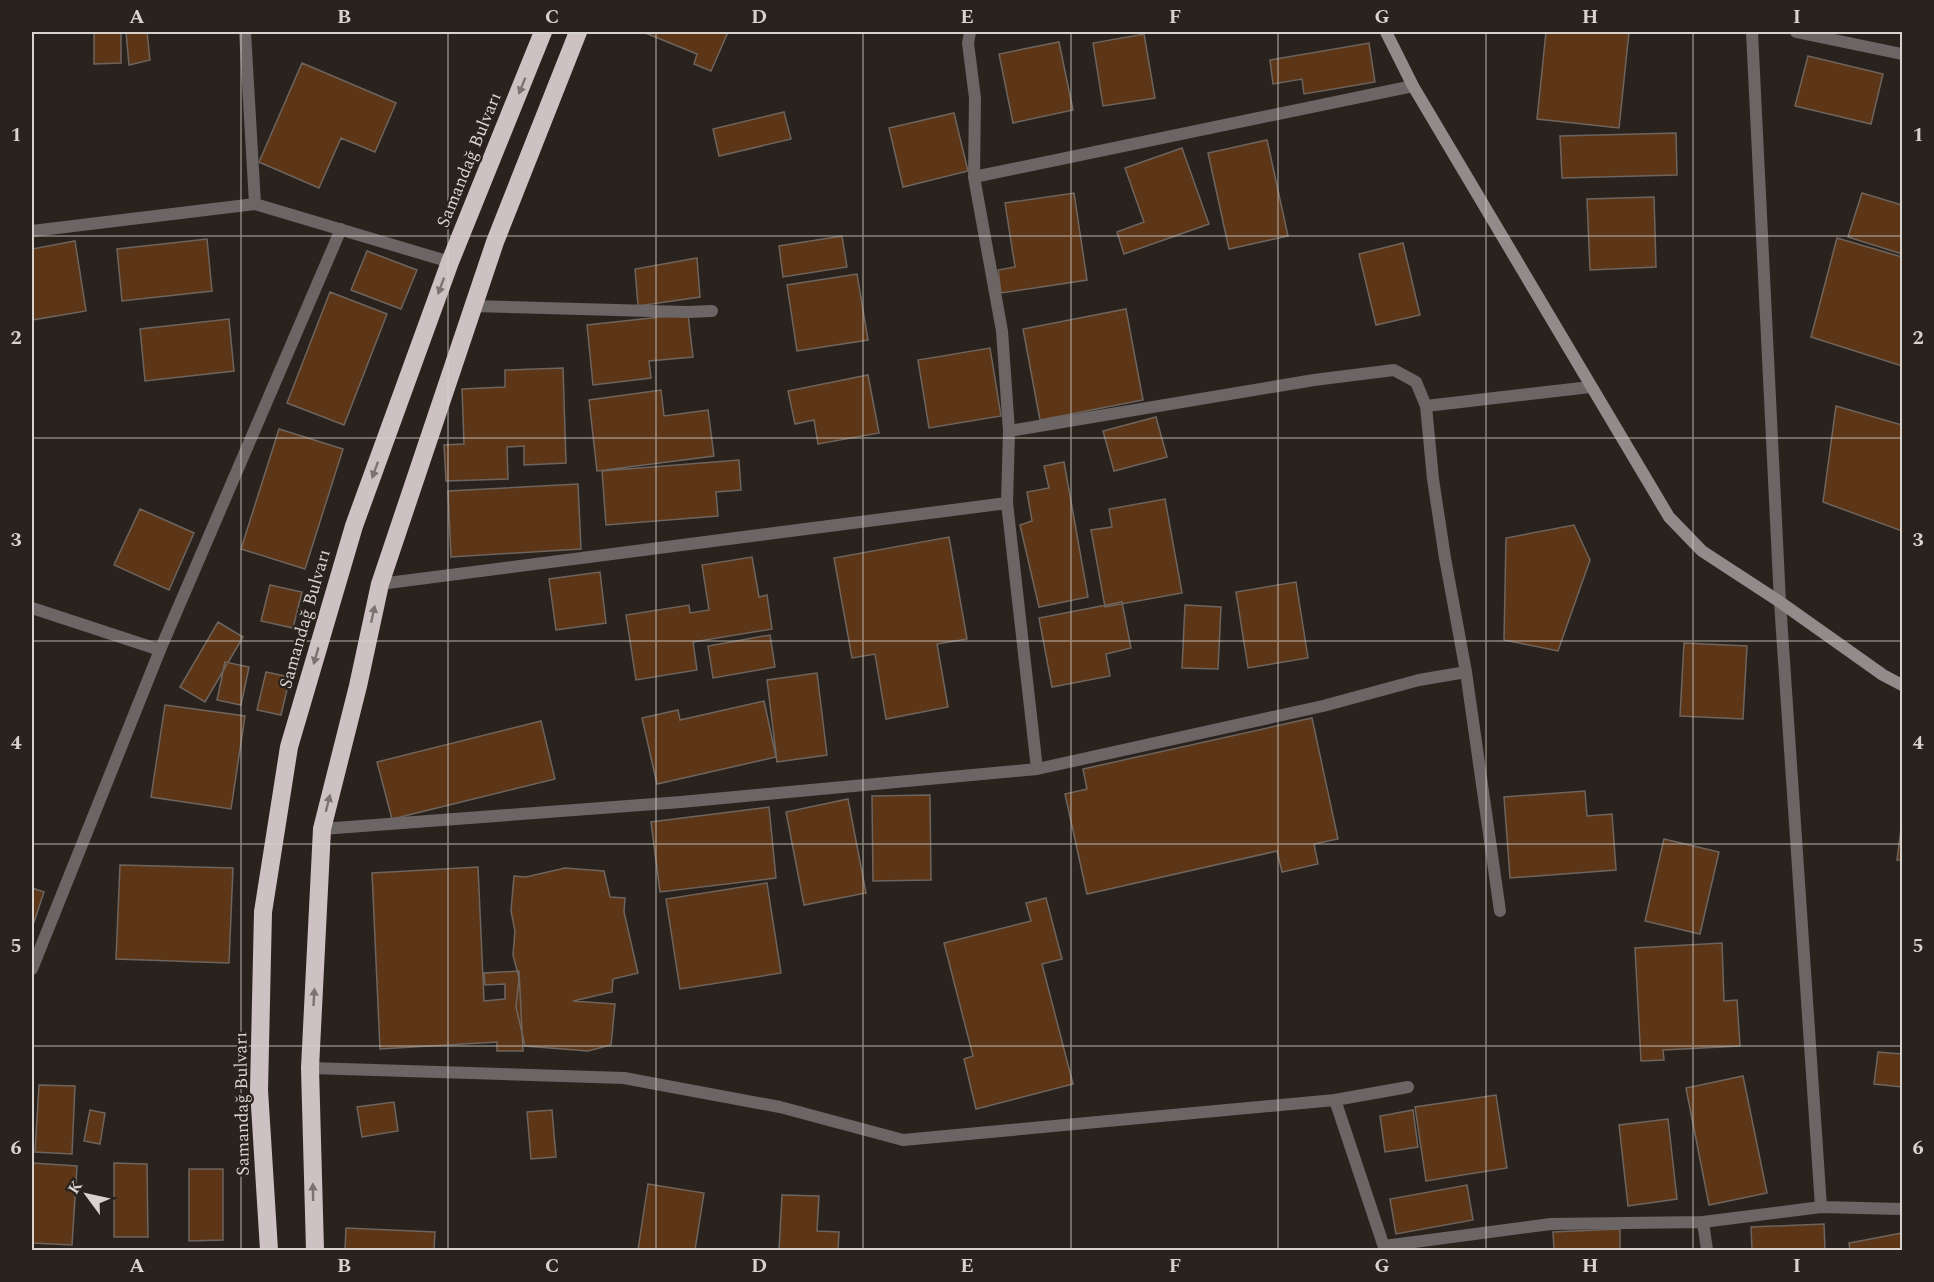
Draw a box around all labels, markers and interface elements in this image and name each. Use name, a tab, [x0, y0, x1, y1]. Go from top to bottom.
text: A	[129, 2, 145, 32]
text: B	[337, 2, 351, 32]
text: C	[545, 2, 559, 32]
text: D	[751, 2, 767, 32]
text: E	[960, 2, 974, 32]
text: F	[1169, 2, 1181, 32]
text: G	[1374, 2, 1390, 32]
text: H	[1582, 2, 1598, 32]
text: I	[1793, 2, 1801, 32]
one-way arrow	[517, 77, 526, 95]
street label: Samandağ Bulvarı	[430, 88, 508, 232]
text: 1	[10, 120, 22, 150]
text: 1	[1912, 120, 1924, 150]
one-way arrow	[436, 278, 446, 296]
text: 2	[10, 323, 22, 353]
text: 2	[1912, 323, 1924, 353]
one-way arrow	[369, 461, 379, 479]
text: 3	[10, 525, 22, 555]
text: 3	[1912, 525, 1924, 555]
street label: Samandağ Bulvarı	[272, 546, 338, 692]
one-way arrow	[369, 604, 379, 623]
one-way arrow	[311, 647, 320, 665]
text: 4	[10, 728, 22, 758]
text: 4	[1912, 728, 1924, 758]
one-way arrow	[324, 794, 334, 812]
text: 5	[10, 931, 22, 961]
text: 5	[1912, 931, 1924, 961]
one-way arrow	[309, 988, 318, 1007]
street label: Samandağ Bulvarı	[227, 1032, 257, 1176]
text: 6	[10, 1133, 22, 1163]
text: 6	[1912, 1133, 1924, 1163]
north arrow	[57, 1165, 117, 1225]
text: K	[62, 1175, 89, 1199]
one-way arrow	[309, 1183, 318, 1202]
text: A	[129, 1251, 145, 1281]
text: B	[337, 1251, 351, 1281]
text: C	[545, 1251, 559, 1281]
text: D	[751, 1251, 767, 1281]
text: E	[960, 1251, 974, 1281]
text: F	[1169, 1251, 1181, 1281]
text: G	[1374, 1251, 1390, 1281]
text: H	[1582, 1251, 1598, 1281]
text: I	[1793, 1251, 1801, 1281]

